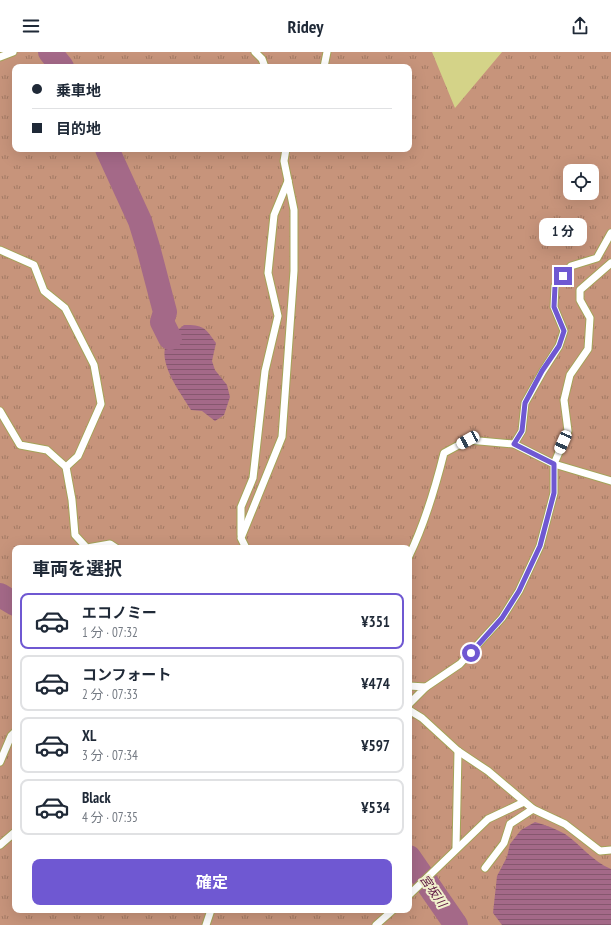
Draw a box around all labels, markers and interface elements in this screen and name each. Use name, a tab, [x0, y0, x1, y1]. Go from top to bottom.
icon: menu	[20, 15, 42, 37]
text: Ridey	[288, 15, 323, 38]
icon: share	[569, 15, 591, 37]
text: 乗車地	[56, 81, 101, 100]
text: 目的地	[56, 119, 101, 138]
map controls	[563, 164, 599, 200]
button: locate	[563, 164, 599, 200]
callout: 1 分	[539, 218, 587, 246]
text: 1 分	[552, 223, 574, 240]
route end	[554, 267, 572, 285]
car	[455, 429, 481, 451]
car	[553, 429, 573, 455]
text: 車両を選択	[32, 557, 122, 580]
icon: car	[34, 603, 70, 639]
text: エコノミー	[82, 603, 157, 622]
text: ¥351	[361, 612, 390, 631]
text: 1 分 · 07:32	[82, 624, 138, 641]
route start	[462, 644, 480, 662]
icon: car	[34, 665, 70, 701]
text: コンフォート	[82, 665, 172, 684]
text: ¥474	[361, 674, 390, 693]
text: 2 分 · 07:33	[82, 686, 138, 703]
text: XL	[82, 726, 96, 745]
icon: car	[34, 727, 70, 763]
text: ¥597	[361, 736, 390, 755]
text: 3 分 · 07:34	[82, 747, 138, 764]
text: Black	[82, 788, 111, 807]
icon: car	[34, 789, 70, 825]
text: ¥534	[361, 798, 390, 817]
text: 4 分 · 07:35	[82, 809, 138, 826]
button: 確定	[32, 859, 392, 905]
water label: 宮坂川	[417, 872, 451, 911]

